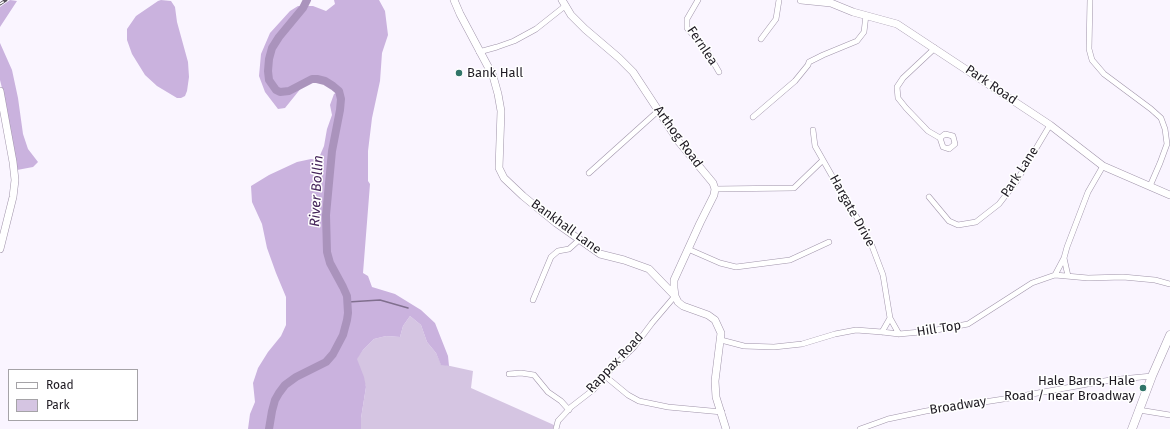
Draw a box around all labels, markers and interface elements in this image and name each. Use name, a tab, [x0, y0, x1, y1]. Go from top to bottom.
street label: Fernlea	[683, 24, 721, 68]
street label: Park Road	[962, 62, 1020, 108]
place label: Bank Hall	[467, 65, 523, 81]
marker: Bank Hall	[454, 68, 464, 78]
street label: Arthog Road	[650, 103, 706, 171]
street label: Park Lane	[998, 144, 1042, 200]
water label: River Bollin	[307, 155, 327, 227]
street label: Hargate Drive	[826, 172, 878, 250]
street label: Bankhall Lane	[528, 196, 604, 258]
street label: Hill Top	[916, 318, 962, 340]
street label: Rappax Road	[583, 330, 647, 396]
legend	[8, 369, 138, 421]
place label: Hale Barns, Hale Road / near Broadway	[1004, 373, 1135, 404]
text: Road	[46, 378, 74, 392]
marker: Hale Barns, Hale Road / near Broadway	[1138, 383, 1148, 393]
street label: Broadway	[928, 394, 988, 418]
text: Park	[46, 398, 70, 412]

